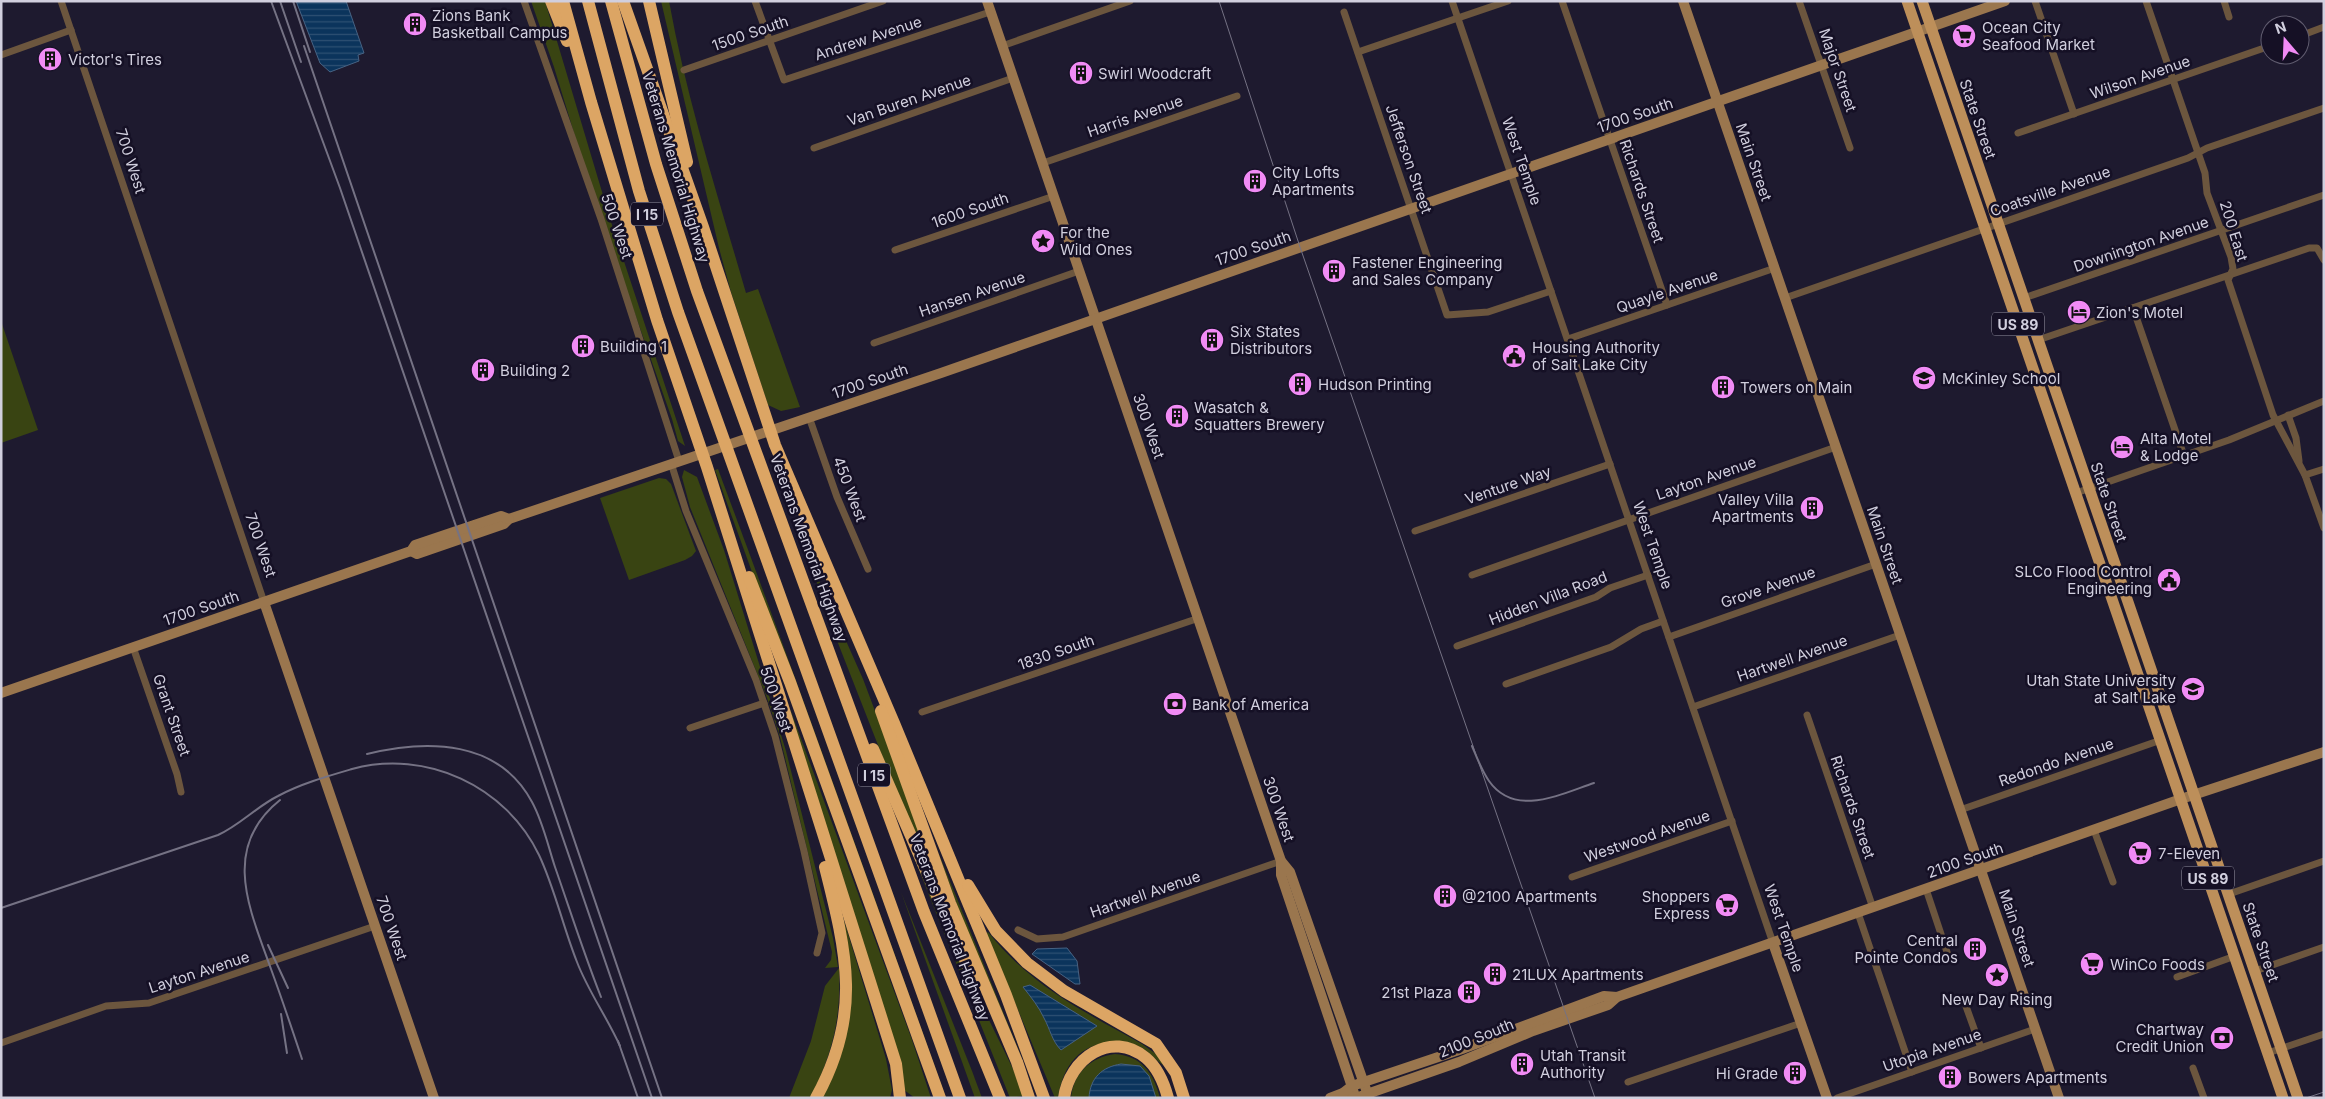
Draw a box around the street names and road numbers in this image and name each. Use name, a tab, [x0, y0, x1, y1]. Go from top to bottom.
street label: 1500 South	[709, 11, 791, 55]
street label: Andrew Avenue	[812, 12, 924, 64]
street label: Major Street	[1815, 26, 1861, 114]
street label: Wilson Avenue	[2087, 51, 2193, 103]
street label: Veterans Memorial Highway	[638, 69, 714, 265]
street label: Van Buren Avenue	[845, 70, 973, 130]
street label: State Street	[1955, 77, 2001, 161]
street label: Harris Avenue	[1085, 91, 1185, 141]
street label: 1700 South	[1595, 93, 1675, 137]
street label: Jefferson Street	[1381, 102, 1437, 216]
street label: West Temple	[1498, 115, 1546, 207]
street label: Main Street	[1732, 121, 1776, 203]
street label: 700 West	[112, 126, 150, 196]
street label: Richards Street	[1615, 137, 1669, 245]
street label: Coatsville Avenue	[1987, 161, 2113, 221]
street label: 1600 South	[929, 188, 1011, 232]
street label: 500 West	[597, 191, 637, 261]
street label: 200 East	[2216, 198, 2252, 264]
road number: I 15	[631, 202, 663, 225]
street label: Downington Avenue	[2071, 212, 2211, 276]
street label: 1700 South	[1213, 226, 1293, 270]
street label: Quayle Avenue	[1614, 265, 1720, 317]
street label: Hansen Avenue	[916, 267, 1028, 321]
road number: US 89	[1992, 312, 2044, 336]
street label: 1700 South	[830, 359, 910, 403]
street label: 300 West	[1129, 391, 1169, 461]
street label: Veterans Memorial Highway	[766, 451, 852, 645]
street label: Layton Avenue	[1653, 452, 1759, 504]
street label: 450 West	[829, 454, 871, 524]
street label: State Street	[2086, 460, 2132, 544]
street label: Venture Way	[1462, 461, 1554, 509]
street label: West Temple	[1629, 499, 1677, 591]
street label: Main Street	[1863, 504, 1907, 586]
street label: 700 West	[241, 510, 281, 580]
street label: Grove Avenue	[1718, 562, 1818, 612]
street label: Hidden Villa Road	[1486, 567, 1610, 629]
street label: 1700 South	[161, 586, 241, 630]
street label: 1830 South	[1015, 630, 1097, 674]
street label: Hartwell Avenue	[1734, 630, 1850, 686]
street label: 500 West	[756, 664, 796, 734]
street label: Grant Street	[149, 671, 195, 759]
street label: Redondo Avenue	[1996, 733, 2116, 791]
street label: Richards Street	[1826, 753, 1880, 861]
road number: I 15	[858, 764, 890, 786]
street label: 300 West	[1259, 774, 1299, 844]
street label: Westwood Avenue	[1582, 806, 1712, 866]
street label: Veterans Memorial Highway	[905, 831, 995, 1024]
street label: 2100 South	[1924, 838, 2006, 882]
street label: Hartwell Avenue	[1087, 866, 1203, 922]
road number: US 89	[2182, 866, 2234, 890]
street label: West Temple	[1760, 882, 1808, 974]
street label: Main Street	[1995, 887, 2039, 969]
street label: 700 West	[372, 893, 412, 963]
street label: State Street	[2238, 900, 2284, 984]
street label: Layton Avenue	[146, 947, 252, 997]
street label: 2100 South	[1436, 1014, 1516, 1062]
street label: Utopia Avenue	[1880, 1024, 1984, 1076]

